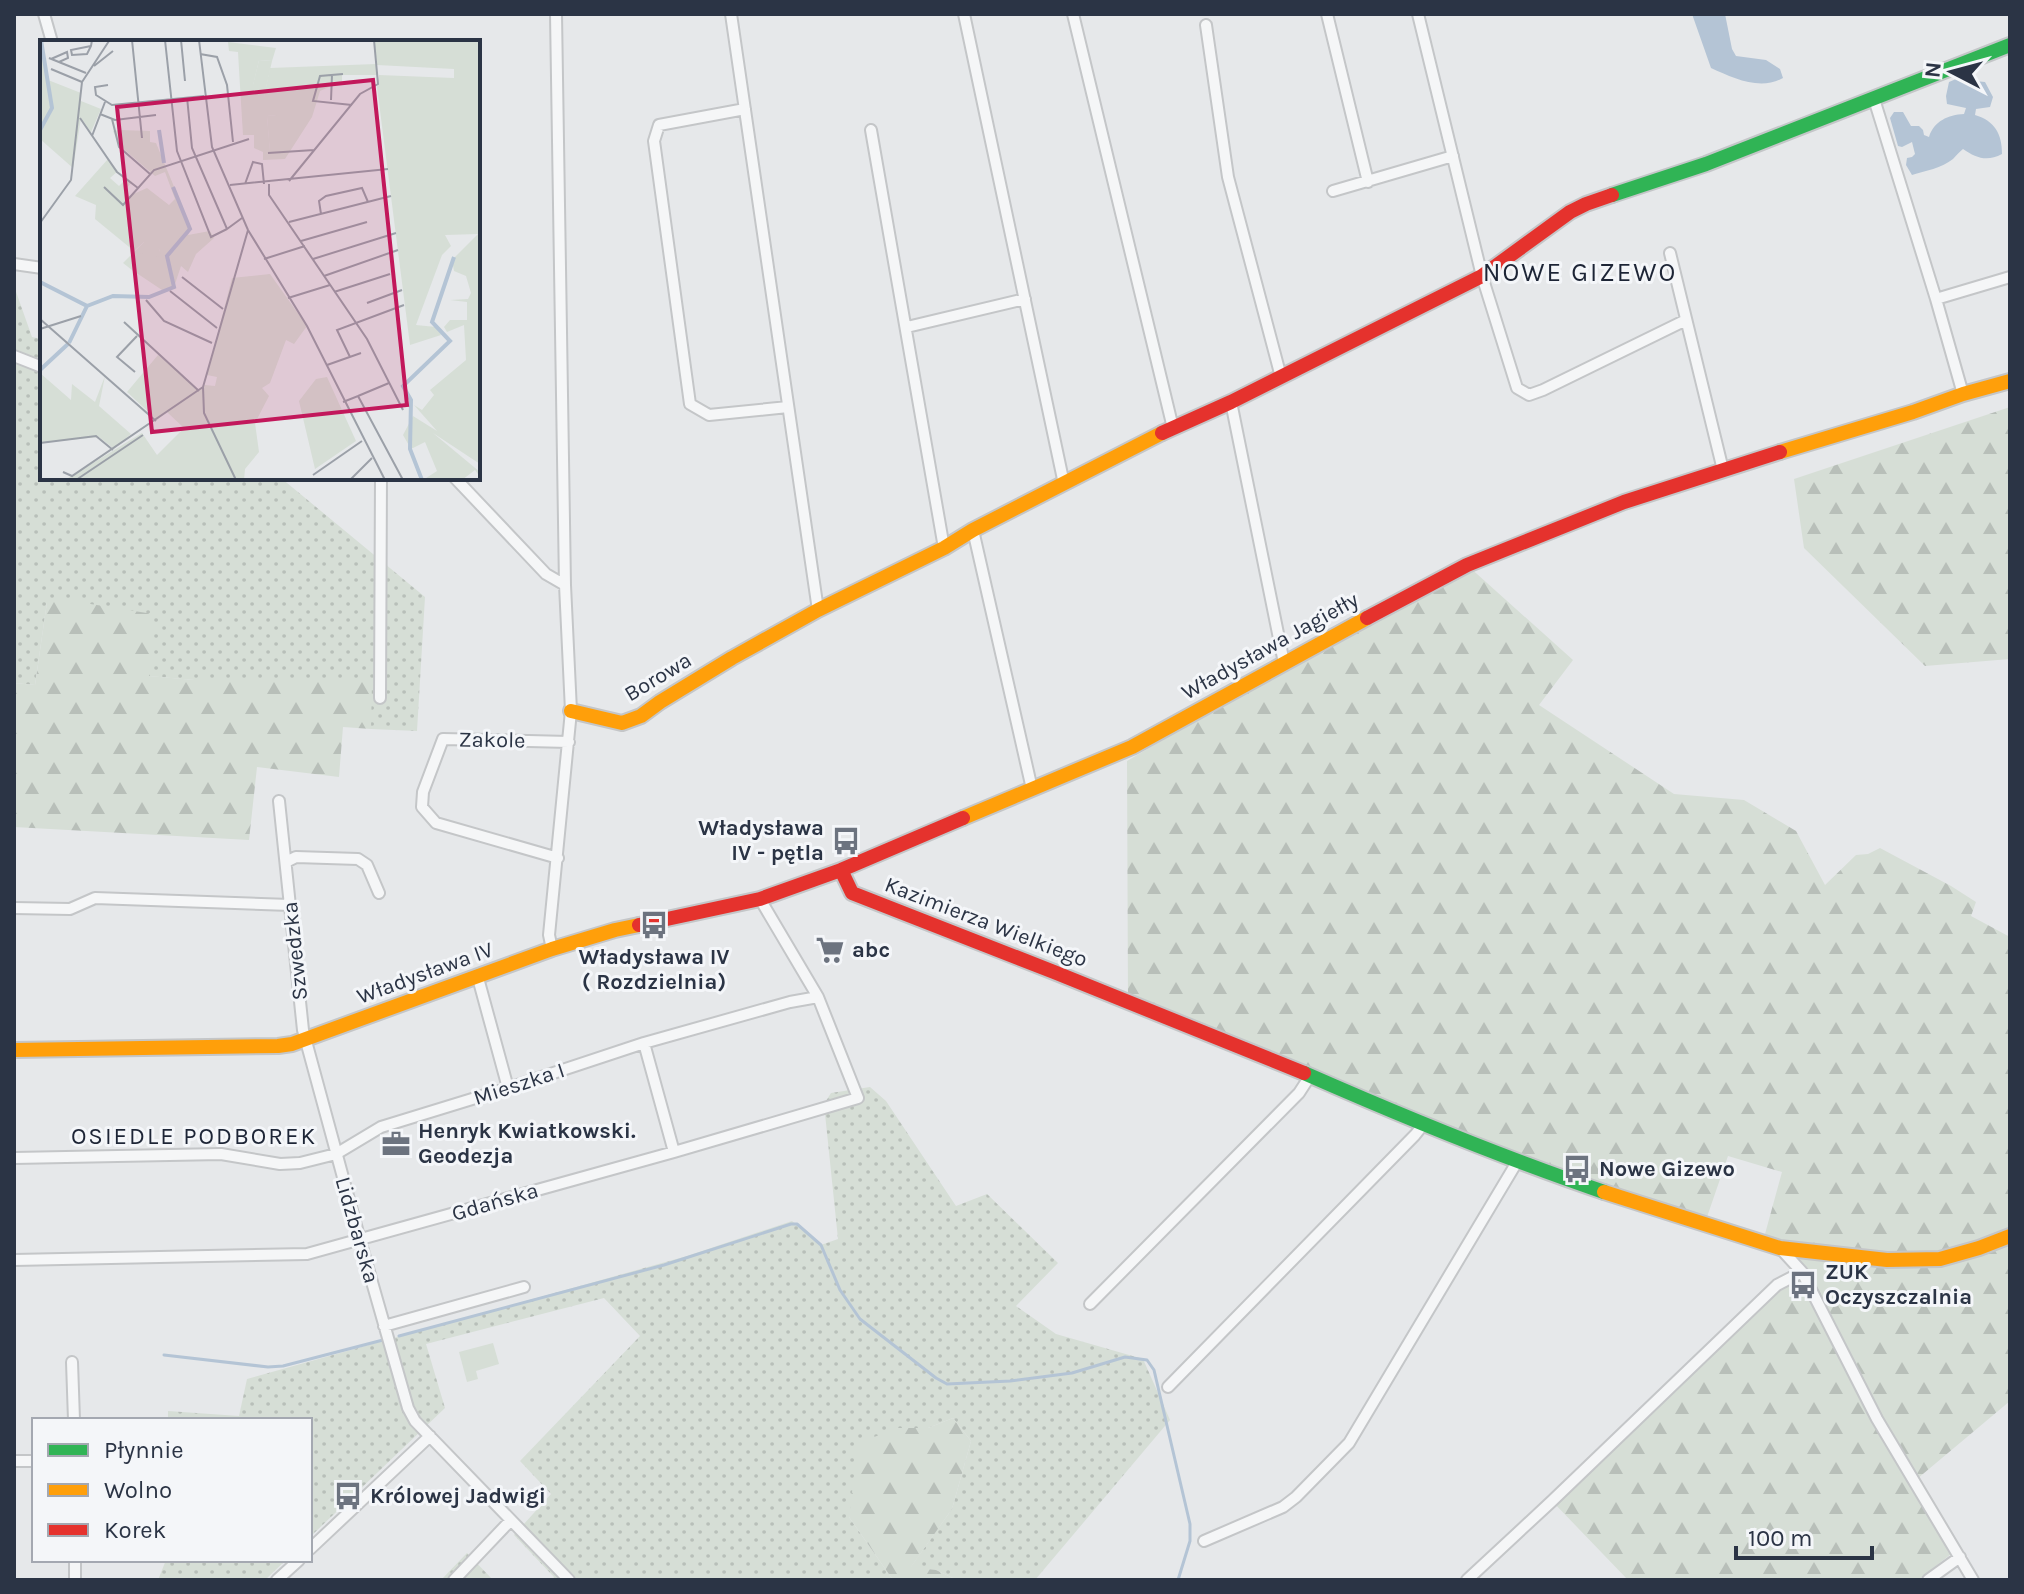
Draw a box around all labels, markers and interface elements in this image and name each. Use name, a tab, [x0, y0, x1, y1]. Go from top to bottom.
north arrow	[1912, 32, 1992, 112]
inset map	[40, 40, 480, 480]
text: N	[1919, 61, 1947, 79]
district label: NOWE GIZEWO	[1483, 257, 1677, 288]
street label: Władysława Jagiełły	[1177, 587, 1363, 705]
street label: Borowa	[620, 647, 696, 707]
street label: Zakole	[458, 726, 526, 754]
place label: Władysława IV - pętla	[698, 815, 824, 866]
bus stop icon: Władysława IV - pętla	[831, 826, 861, 856]
street label: Kazimierza Wielkiego	[881, 871, 1091, 973]
street label: Szwedzka	[277, 900, 313, 1002]
bus stop icon: Władysława IV ( Rozdzielnia)	[639, 910, 669, 940]
supermarket icon: abc	[815, 935, 845, 965]
street label: Władysława IV	[353, 936, 497, 1010]
place label: abc	[852, 937, 890, 963]
place label: Władysława IV ( Rozdzielnia)	[578, 944, 730, 995]
street label: Mieszka I	[470, 1057, 568, 1111]
place label: Henryk Kwiatkowski. Geodezja	[418, 1118, 636, 1169]
district label: OSIEDLE PODBOREK	[71, 1122, 317, 1150]
office icon: Henryk Kwiatkowski. Geodezja	[381, 1129, 411, 1159]
bus stop icon: Nowe Gizewo	[1562, 1154, 1592, 1184]
place label: Nowe Gizewo	[1599, 1156, 1735, 1182]
street label: Lidzbarska	[329, 1174, 385, 1286]
street label: Gdańska	[449, 1177, 541, 1227]
place label: ZUK Oczyszczalnia	[1825, 1259, 1972, 1310]
bus stop icon: ZUK Oczyszczalnia	[1788, 1270, 1818, 1300]
legend	[32, 1418, 312, 1562]
text: Płynnie	[104, 1436, 184, 1464]
text: Wolno	[104, 1476, 172, 1504]
bus stop icon: Królowej Jadwigi	[333, 1481, 363, 1511]
place label: Królowej Jadwigi	[370, 1483, 546, 1509]
scale bar	[1736, 1510, 1872, 1560]
text: Korek	[104, 1516, 166, 1544]
text: 100 m	[1748, 1524, 1813, 1552]

